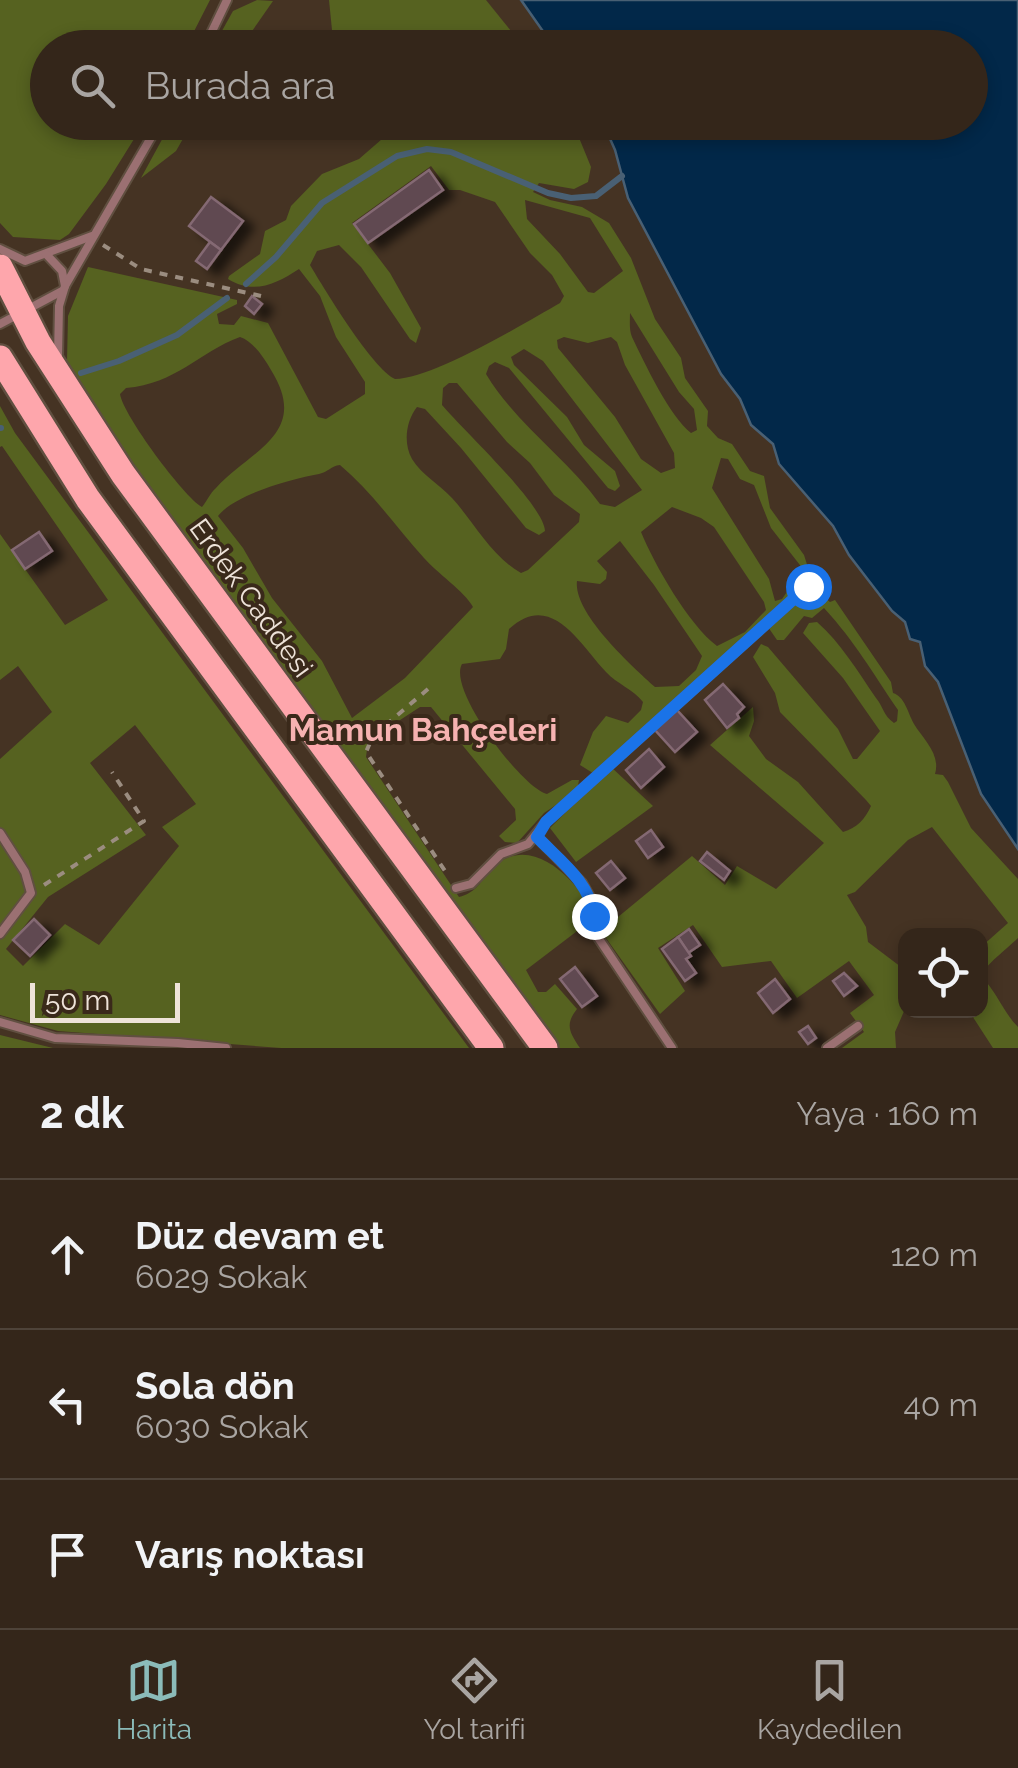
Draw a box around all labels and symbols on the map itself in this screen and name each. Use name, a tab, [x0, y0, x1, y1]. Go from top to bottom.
street label: Erdek Caddesi	[183, 512, 319, 684]
route start	[786, 564, 832, 610]
district label: Mamun Bahçeleri	[289, 711, 557, 748]
route end	[572, 894, 618, 940]
scale bar	[30, 978, 180, 1023]

